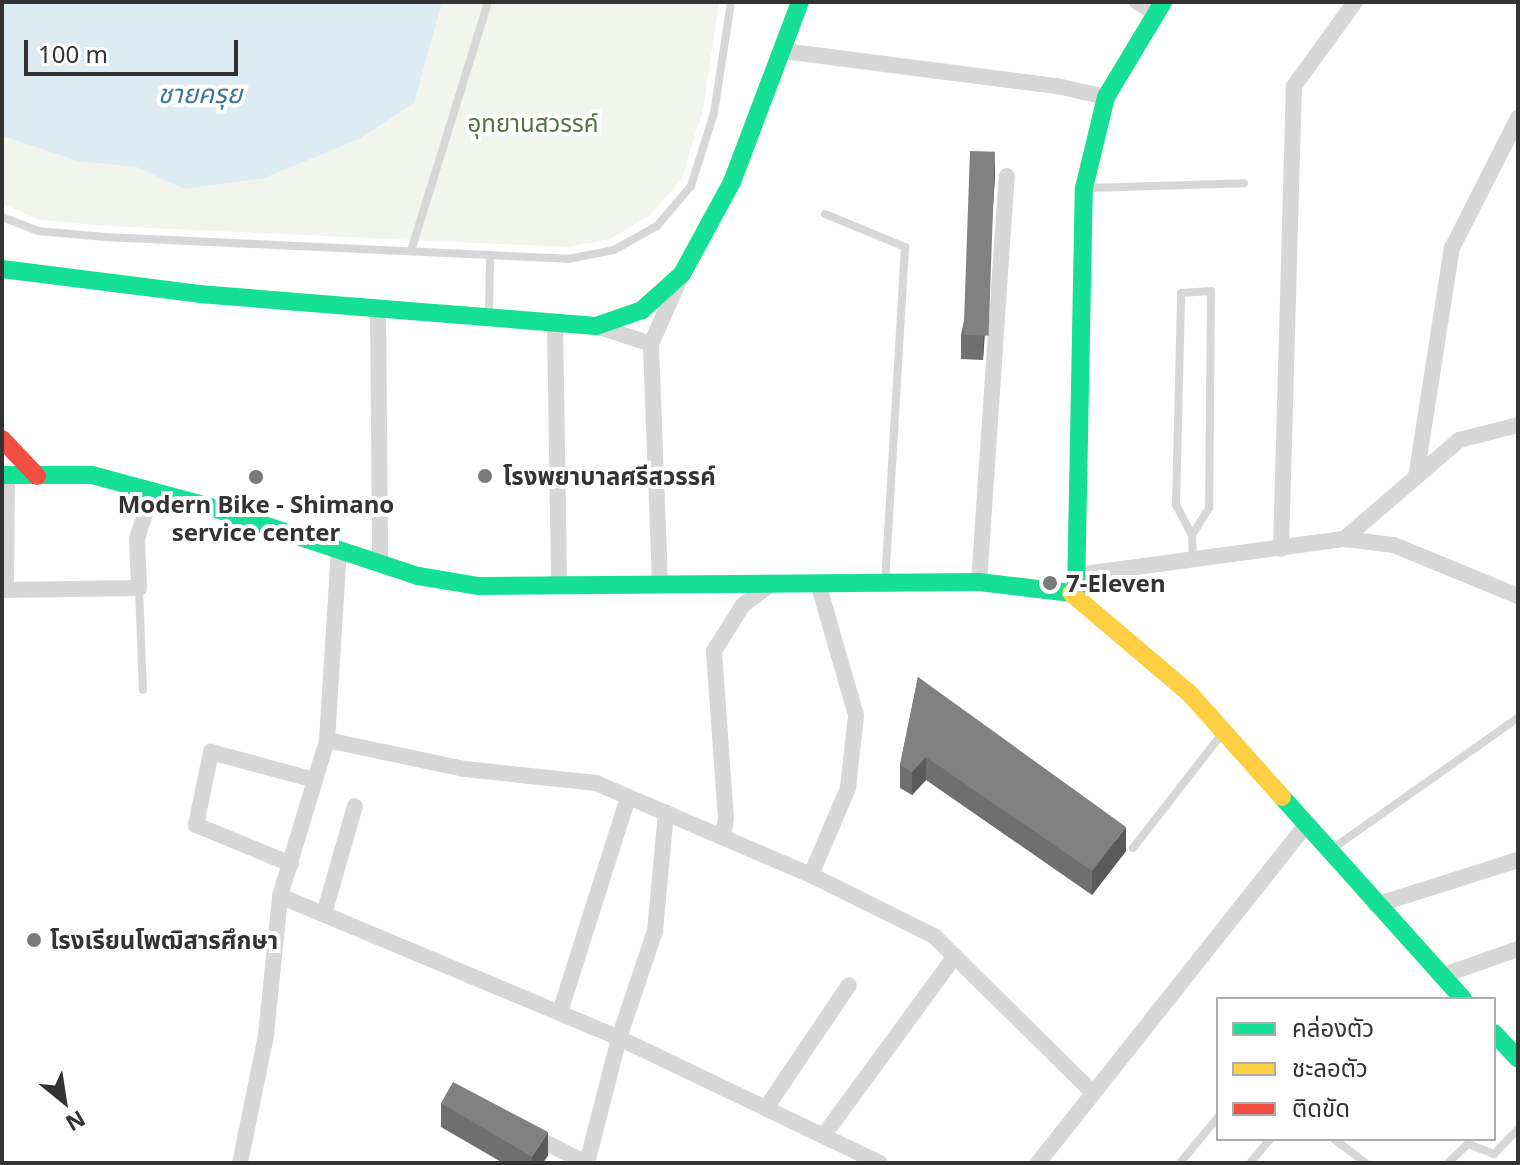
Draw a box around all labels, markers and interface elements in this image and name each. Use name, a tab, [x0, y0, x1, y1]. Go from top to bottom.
scale bar	[28, 24, 242, 74]
text: 100 m	[38, 37, 108, 70]
water label: ชายครุย	[158, 78, 242, 110]
park label: อุทยานสวรรค์	[468, 109, 598, 137]
place label: โรงพยาบาลศรีสวรรค์	[503, 462, 716, 490]
marker: โรงพยาบาลศรีสวรรค์	[474, 465, 496, 487]
marker: Modern Bike - Shimano service center	[247, 468, 265, 486]
place label: Modern Bike - Shimano service center	[118, 490, 394, 546]
place label: 7-Eleven	[1066, 569, 1165, 597]
marker: 7-Eleven	[1041, 574, 1059, 592]
place label: โรงเรียนโพฒิสารศึกษา	[50, 926, 278, 954]
marker: โรงเรียนโพฒิสารศึกษา	[25, 931, 43, 949]
legend	[1216, 997, 1496, 1141]
text: คล่องตัว	[1292, 1011, 1374, 1044]
text: ชะลอตัว	[1292, 1051, 1368, 1084]
north arrow	[24, 1061, 104, 1141]
text: ติดขัด	[1292, 1091, 1350, 1124]
text: N	[61, 1104, 91, 1139]

